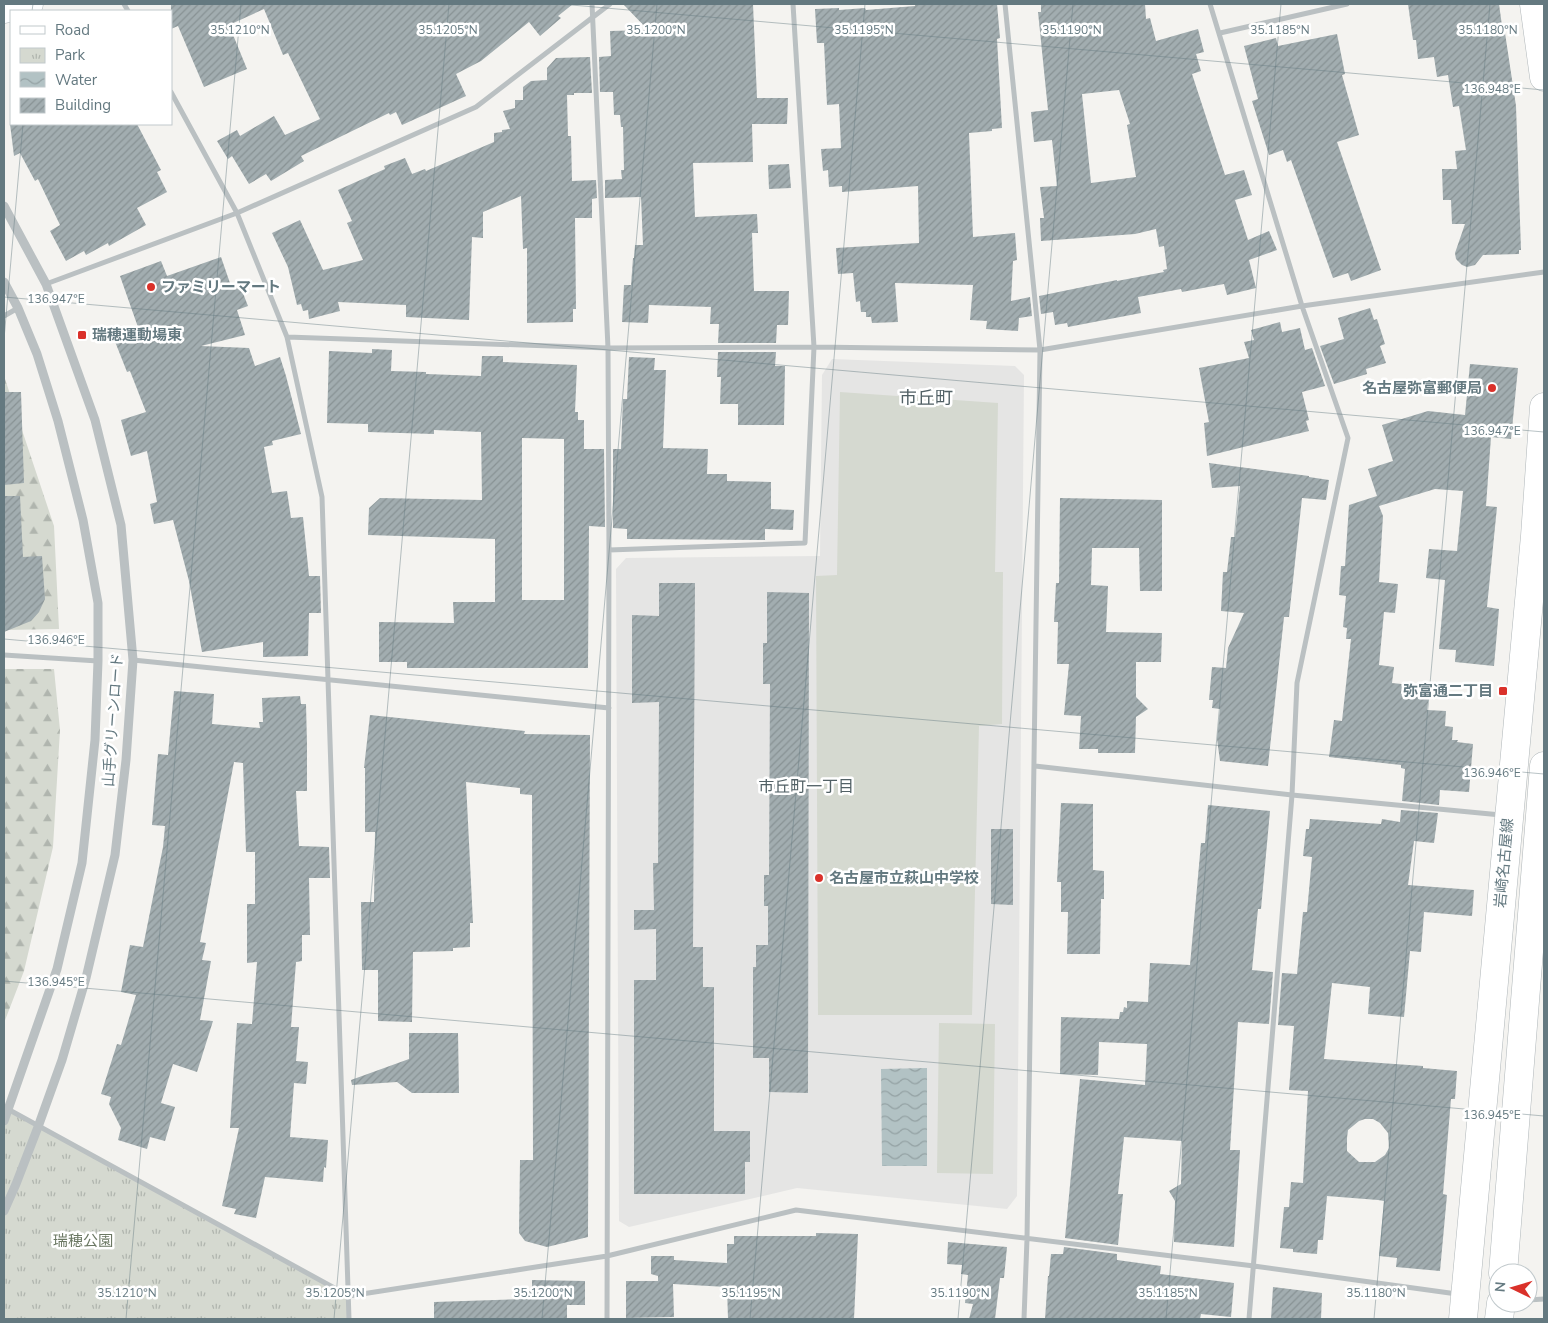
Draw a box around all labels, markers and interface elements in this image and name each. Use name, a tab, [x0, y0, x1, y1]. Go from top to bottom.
legend	[10, 10, 172, 125]
text: Road	[55, 20, 90, 40]
text: 35.1210°N	[210, 22, 270, 38]
text: 35.1205°N	[418, 22, 478, 38]
text: 35.1200°N	[626, 22, 686, 38]
text: 35.1195°N	[834, 22, 894, 38]
text: 35.1190°N	[1042, 22, 1102, 38]
text: 35.1185°N	[1250, 22, 1310, 38]
text: 35.1180°N	[1458, 22, 1518, 38]
text: Park	[55, 45, 85, 65]
text: Water	[55, 70, 98, 90]
text: 136.948°E	[1463, 81, 1521, 97]
text: Building	[55, 95, 111, 115]
place label: ファミリーマート	[161, 277, 281, 297]
marker: ファミリーマート	[145, 281, 157, 293]
text: 136.947°E	[27, 291, 85, 307]
place label: 瑞穂運動場東	[92, 325, 182, 345]
marker: 瑞穂運動場東	[76, 329, 88, 341]
place label: 名古屋弥富郵便局	[1362, 378, 1482, 398]
marker: 名古屋弥富郵便局	[1486, 382, 1498, 394]
district label: 市丘町	[899, 386, 953, 410]
text: 136.947°E	[1463, 423, 1521, 439]
text: 136.946°E	[27, 632, 85, 648]
street label: 山手グリーンロード	[98, 652, 128, 788]
place label: 弥富通二丁目	[1403, 681, 1493, 701]
marker: 弥富通二丁目	[1497, 685, 1509, 697]
text: 136.946°E	[1463, 765, 1521, 781]
district label: 市丘町一丁目	[758, 776, 854, 798]
street label: 岩崎名古屋線	[1490, 817, 1518, 909]
place label: 名古屋市立萩山中学校	[829, 868, 979, 888]
marker: 名古屋市立萩山中学校	[813, 872, 825, 884]
text: 136.945°E	[27, 974, 85, 990]
text: 136.945°E	[1463, 1107, 1521, 1123]
park label: 瑞穂公園	[53, 1231, 113, 1251]
north arrow	[1488, 1263, 1538, 1313]
text: N	[1491, 1281, 1510, 1293]
text: 35.1210°N	[97, 1285, 157, 1301]
text: 35.1205°N	[305, 1285, 365, 1301]
text: 35.1200°N	[513, 1285, 573, 1301]
text: 35.1195°N	[721, 1285, 781, 1301]
text: 35.1190°N	[930, 1285, 990, 1301]
text: 35.1185°N	[1138, 1285, 1198, 1301]
text: 35.1180°N	[1346, 1285, 1406, 1301]

